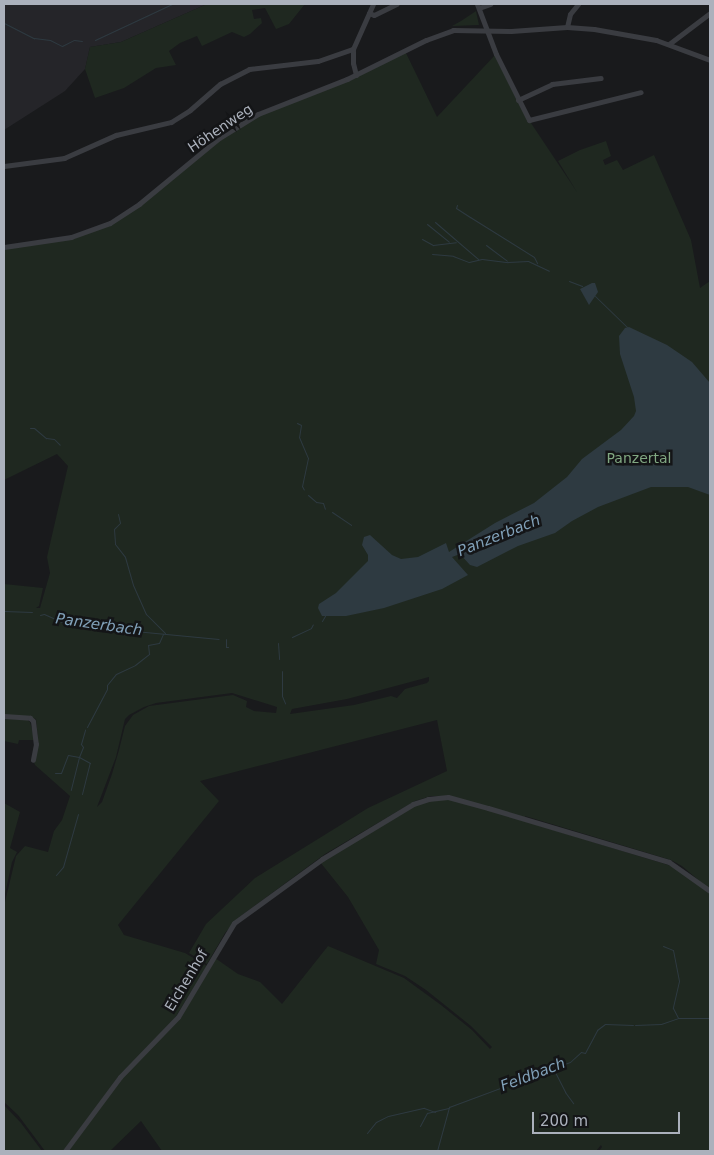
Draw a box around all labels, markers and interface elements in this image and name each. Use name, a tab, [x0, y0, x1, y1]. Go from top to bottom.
street label: Höhenweg	[184, 100, 256, 156]
park label: Panzertal	[607, 450, 671, 466]
water label: Panzerbach	[455, 511, 543, 561]
water label: Panzerbach	[54, 610, 144, 640]
street label: Eichenhof	[161, 946, 211, 1014]
water label: Feldbach	[498, 1054, 568, 1096]
scale bar	[534, 1102, 682, 1134]
text: 200 m	[540, 1112, 588, 1130]

